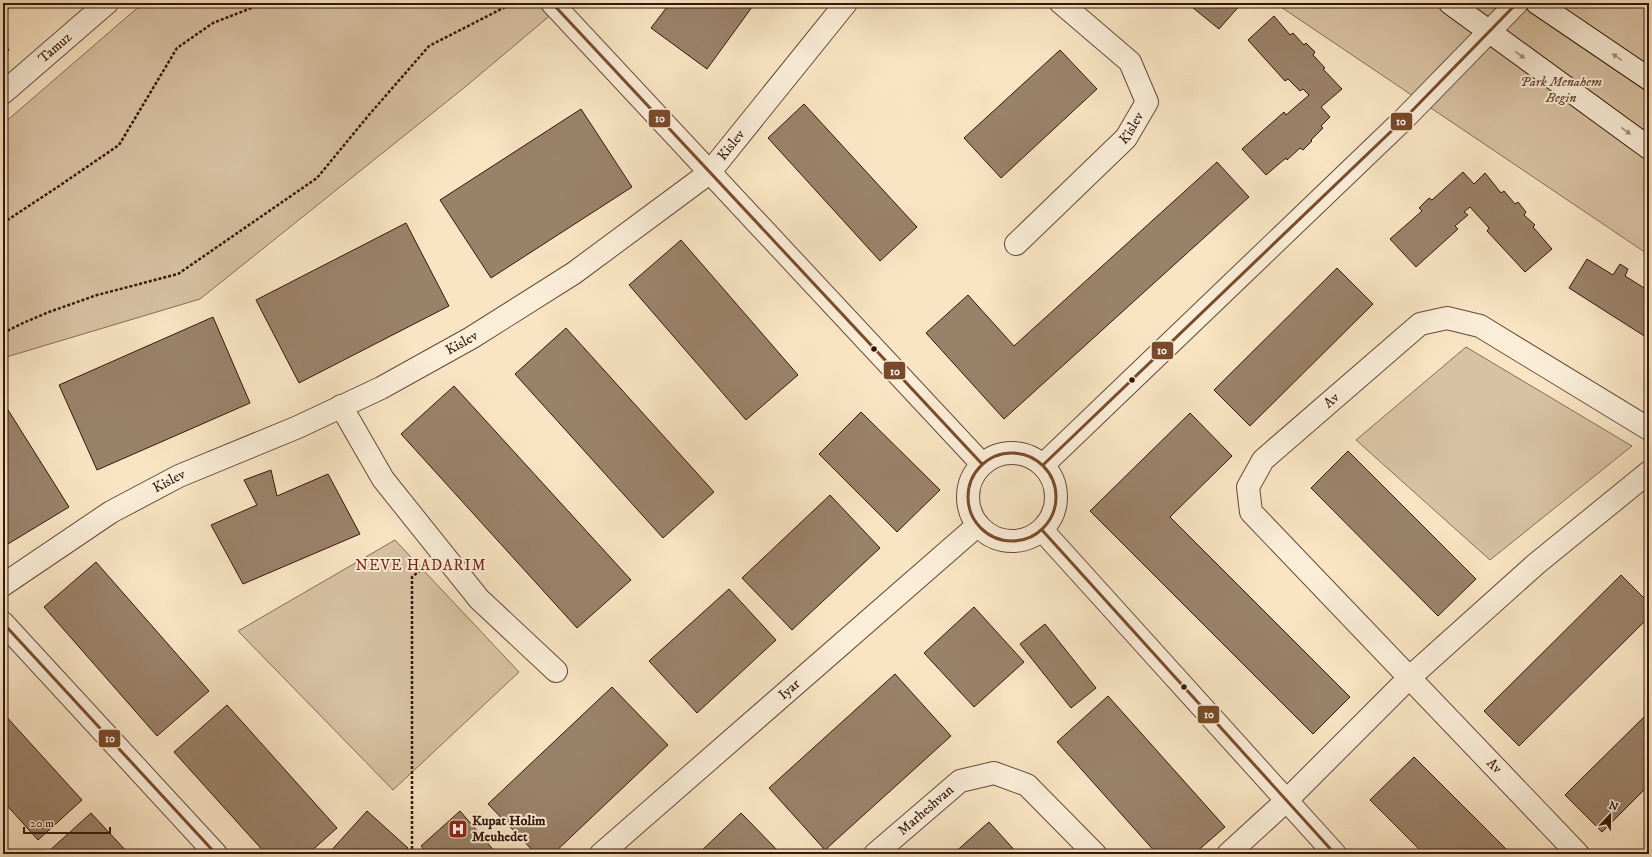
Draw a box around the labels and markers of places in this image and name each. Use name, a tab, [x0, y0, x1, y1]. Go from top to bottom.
unlabelled marker	[869, 344, 879, 354]
unlabelled marker	[1127, 375, 1137, 385]
unlabelled marker	[1179, 682, 1189, 692]
place label: Kupat Holim Meuhedet	[472, 812, 546, 846]
hospital icon: Kupat Holim Meuhedet	[447, 818, 469, 840]

